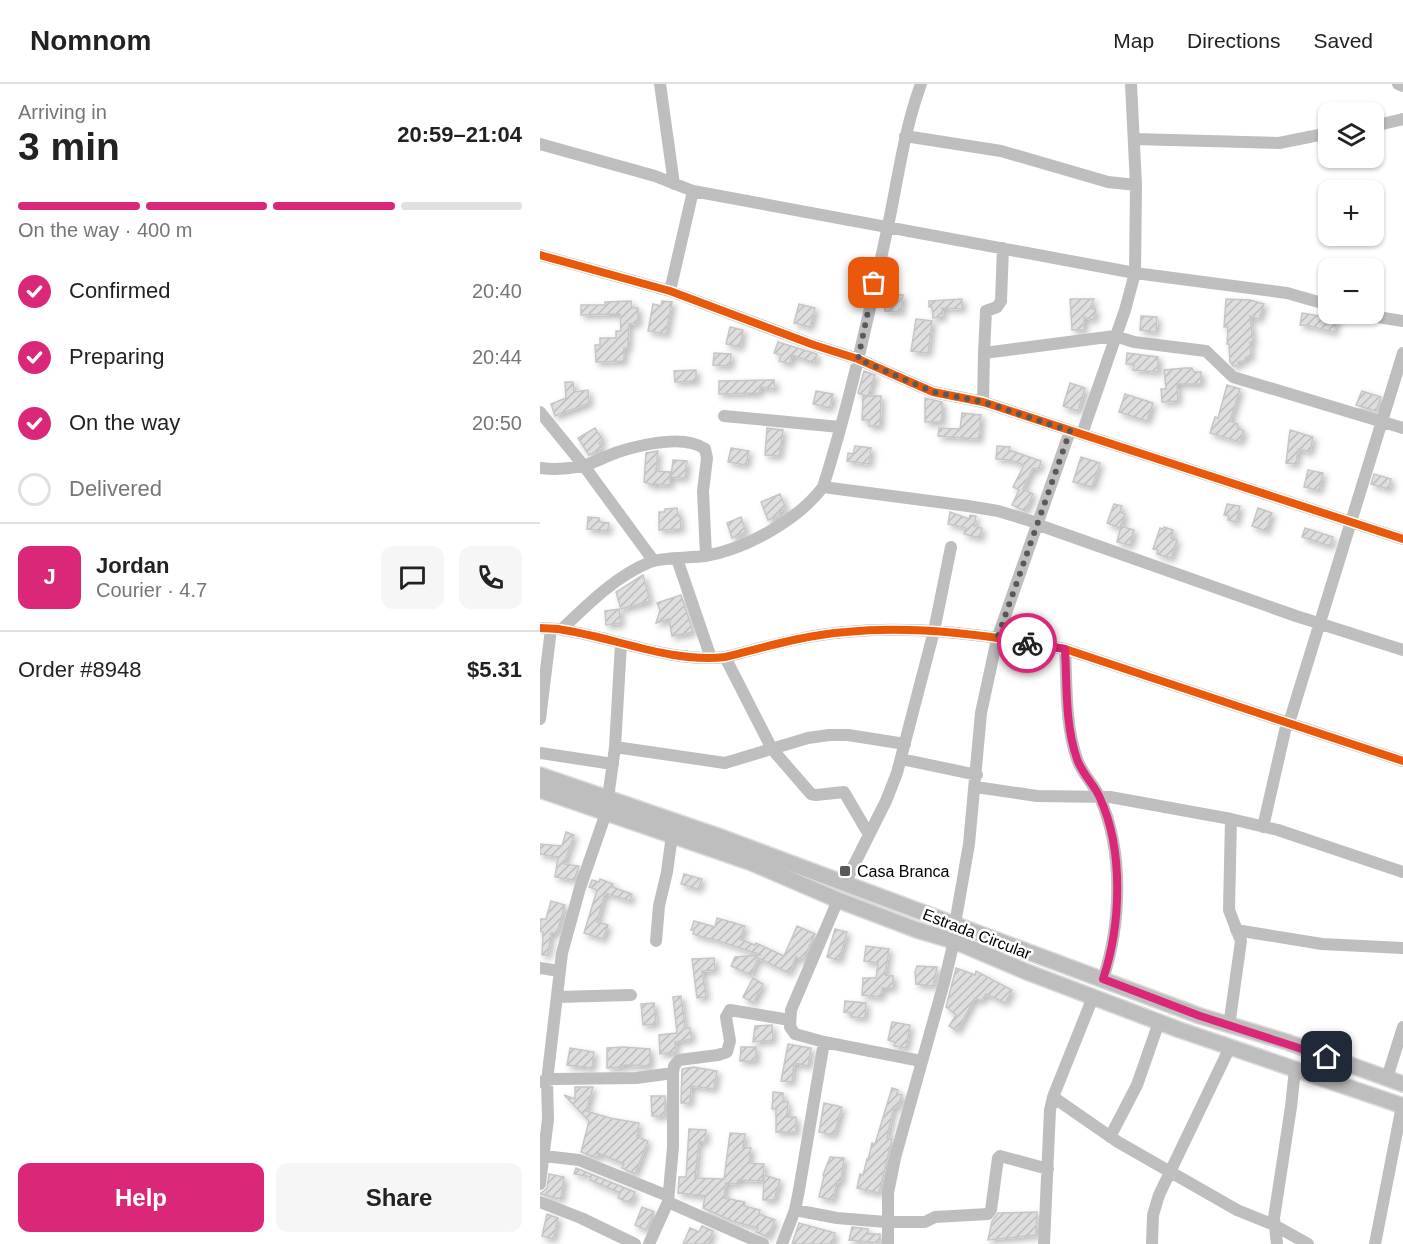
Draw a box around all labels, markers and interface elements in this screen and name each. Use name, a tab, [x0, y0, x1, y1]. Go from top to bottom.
text: Nomnom	[30, 25, 151, 56]
text: Map	[1113, 29, 1154, 52]
text: Directions	[1187, 29, 1280, 52]
text: Saved	[1313, 29, 1373, 52]
text: Arriving in	[18, 101, 107, 123]
map controls	[1318, 102, 1384, 324]
button: layers	[1318, 102, 1384, 168]
text: 20:59–21:04	[397, 122, 522, 147]
text: 3 min	[18, 125, 120, 168]
button: +	[1318, 180, 1384, 246]
text: On the way · 400 m	[18, 219, 193, 241]
pin	[848, 257, 899, 308]
button: −	[1318, 258, 1384, 324]
icon: bag	[857, 266, 890, 299]
icon: check	[18, 275, 51, 308]
text: Confirmed	[69, 278, 170, 303]
text: 20:40	[472, 280, 522, 302]
icon: check	[18, 341, 51, 374]
text: Preparing	[69, 344, 164, 369]
text: 20:44	[472, 346, 522, 368]
icon: check	[18, 407, 51, 440]
text: On the way	[69, 410, 180, 435]
text: 20:50	[472, 412, 522, 434]
text: Delivered	[69, 476, 162, 501]
button: chat	[381, 546, 444, 609]
button: phone	[459, 546, 522, 609]
text: Jordan	[96, 553, 169, 578]
text: J	[43, 564, 56, 589]
text: Courier · 4.7	[96, 579, 207, 601]
courier	[997, 613, 1057, 673]
icon: bike	[1011, 627, 1044, 660]
text: Order #8948	[18, 657, 142, 682]
text: $5.31	[467, 657, 522, 682]
place label: Casa Branca	[857, 863, 950, 880]
marker: Casa Branca	[838, 864, 852, 878]
street label: Estrada Circular	[920, 906, 1034, 963]
pin	[1301, 1031, 1352, 1082]
icon: home	[1310, 1040, 1343, 1073]
button: Help	[18, 1163, 264, 1232]
button: Share	[276, 1163, 522, 1232]

